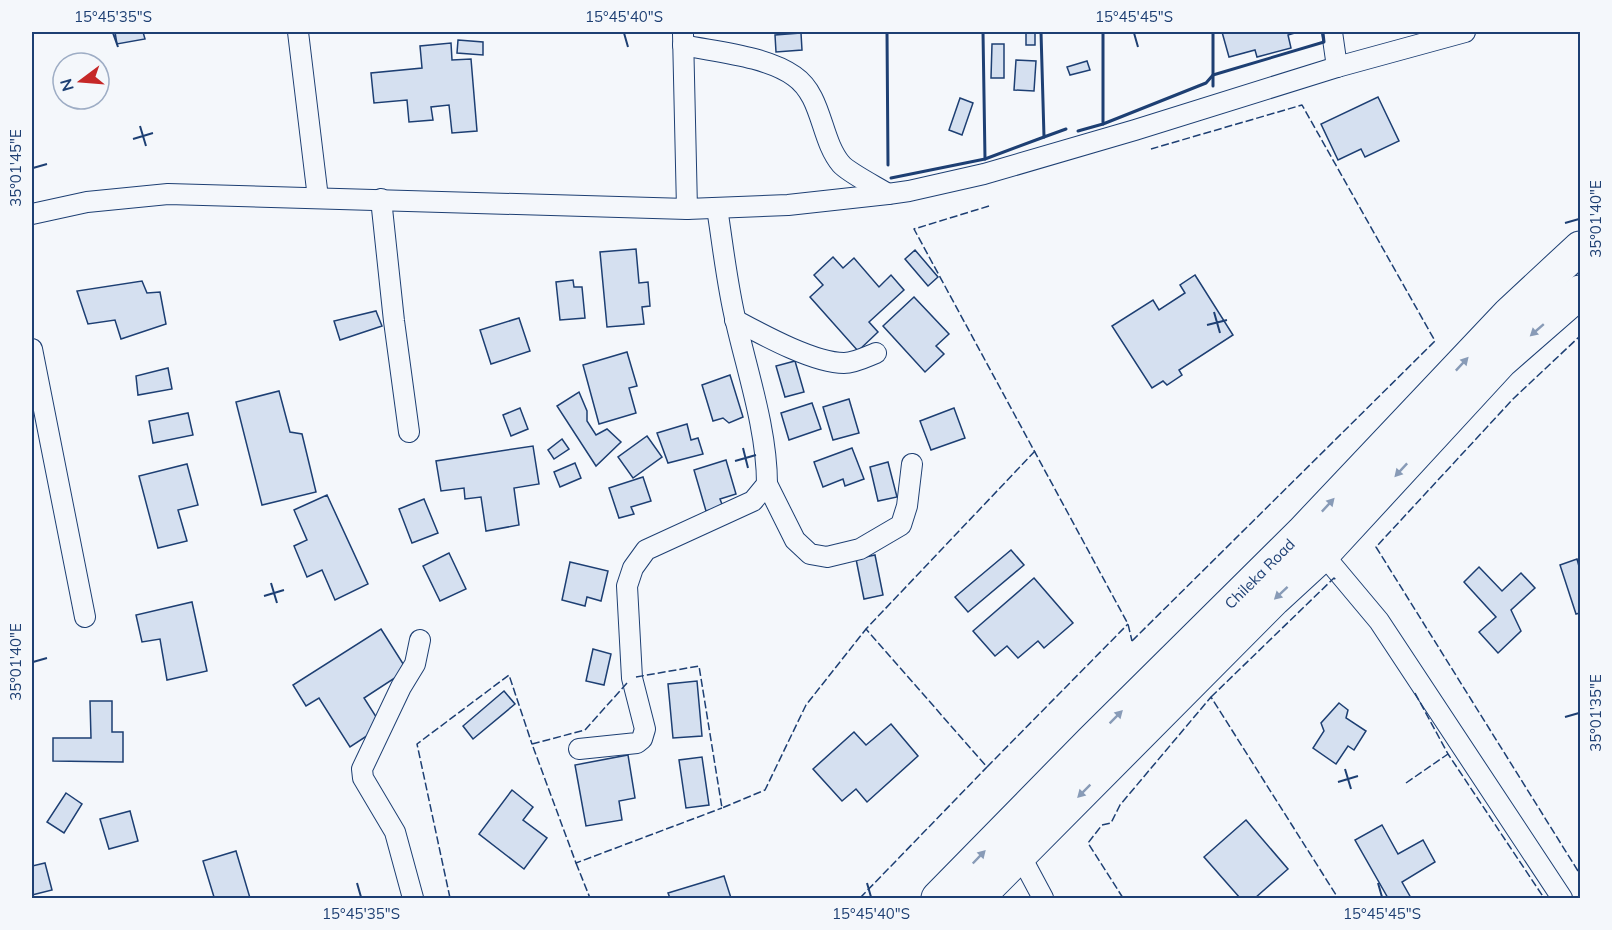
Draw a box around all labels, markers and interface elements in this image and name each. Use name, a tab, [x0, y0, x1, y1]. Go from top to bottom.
text: 15°45'35"S	[74, 7, 152, 26]
text: 15°45'40"S	[585, 7, 663, 26]
text: 15°45'45"S	[1095, 7, 1173, 26]
north arrow	[51, 51, 111, 111]
text: N	[55, 77, 78, 94]
text: 35°01'45"E	[6, 129, 25, 207]
text: 35°01'40"E	[1586, 180, 1605, 258]
one-way arrow	[1529, 323, 1544, 337]
one-way arrow	[1455, 356, 1469, 371]
one-way arrow	[1395, 462, 1408, 477]
one-way arrow	[1321, 498, 1335, 513]
street label: Chileka Road	[1221, 535, 1299, 613]
one-way arrow	[1273, 586, 1288, 600]
text: 35°01'40"E	[6, 623, 25, 701]
text: 35°01'35"E	[1586, 674, 1605, 752]
one-way arrow	[1108, 711, 1122, 725]
one-way arrow	[1077, 783, 1091, 797]
one-way arrow	[972, 849, 986, 864]
text: 15°45'35"S	[322, 904, 400, 923]
text: 15°45'40"S	[832, 904, 910, 923]
text: 15°45'45"S	[1343, 904, 1421, 923]

